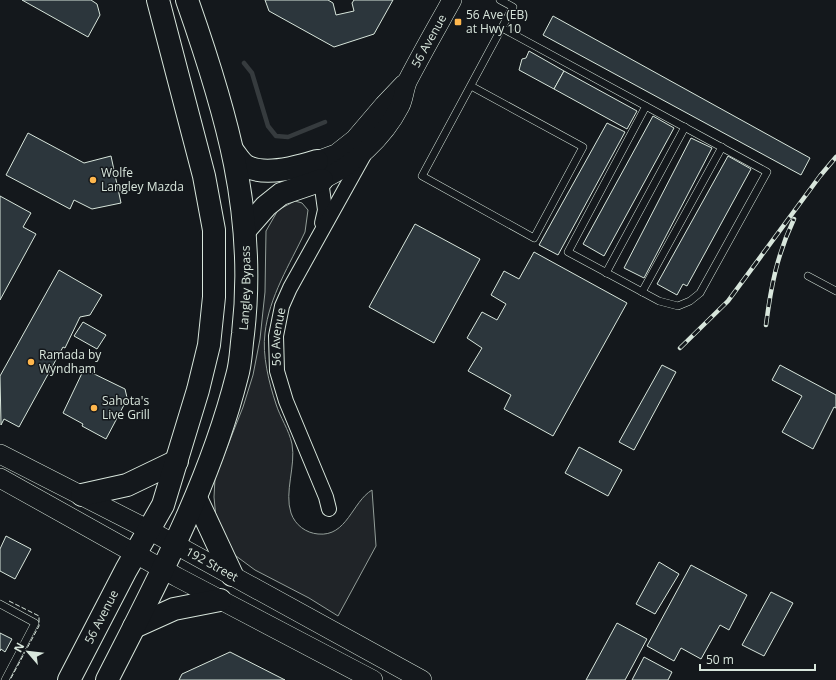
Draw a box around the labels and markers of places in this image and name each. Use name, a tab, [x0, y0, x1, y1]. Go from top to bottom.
place label: 56 Ave (EB) at Hwy 10	[466, 6, 528, 37]
marker: 56 Ave (EB) at Hwy 10	[453, 17, 463, 27]
place label: Wolfe Langley Mazda	[101, 164, 184, 195]
marker: Wolfe Langley Mazda	[88, 175, 98, 185]
place label: Ramada by Wyndham	[39, 346, 102, 377]
marker: Ramada by Wyndham	[26, 357, 36, 367]
place label: Sahota's Live Grill	[102, 392, 150, 423]
marker: Sahota's Live Grill	[89, 403, 99, 413]

